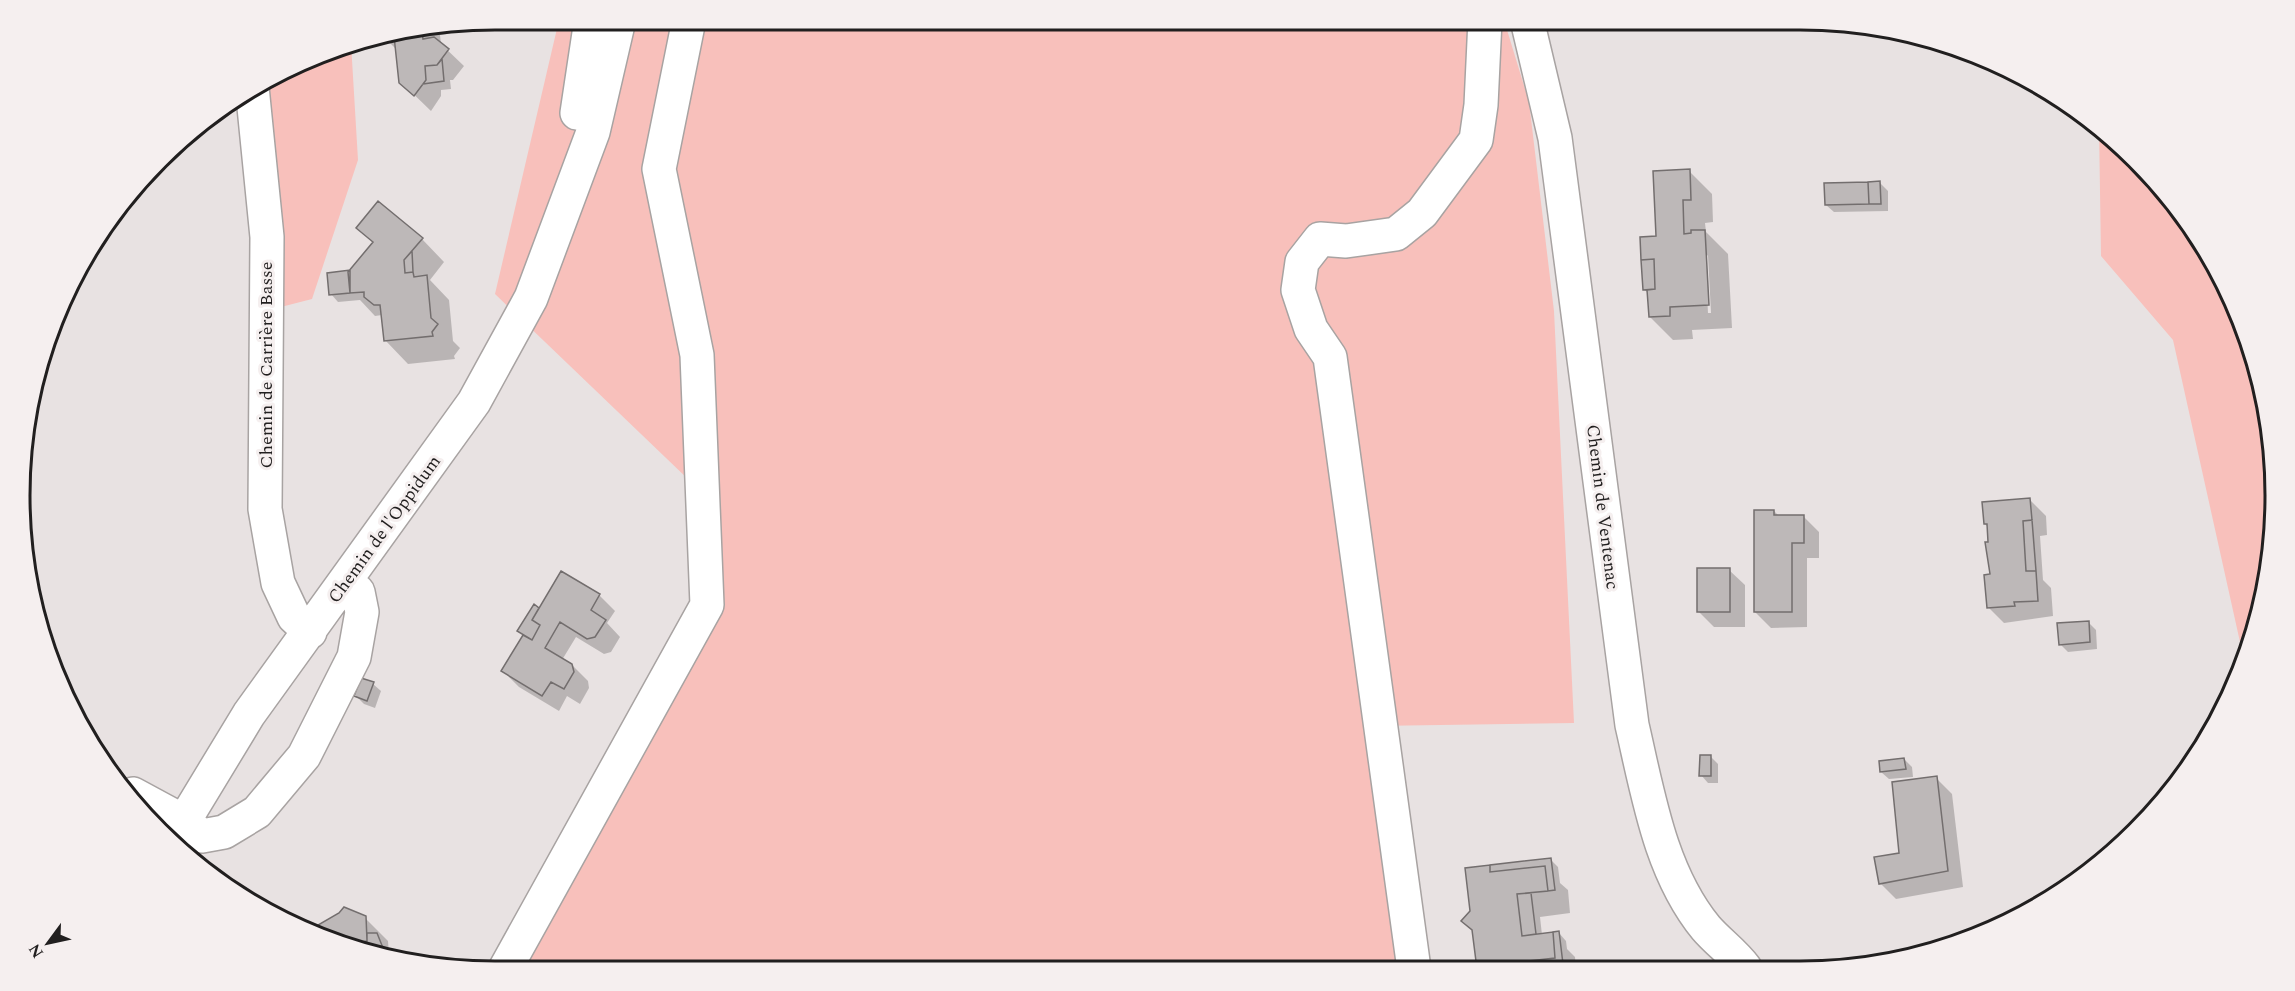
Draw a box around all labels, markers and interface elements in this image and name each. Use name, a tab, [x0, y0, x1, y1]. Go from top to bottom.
street label: Chemin de Carrière Basse	[253, 261, 280, 469]
street label: Chemin de Ventenac	[1579, 423, 1626, 591]
street label: Chemin de l'Oppidum	[321, 450, 448, 609]
north arrow	[18, 913, 78, 973]
text: N	[23, 939, 50, 963]

